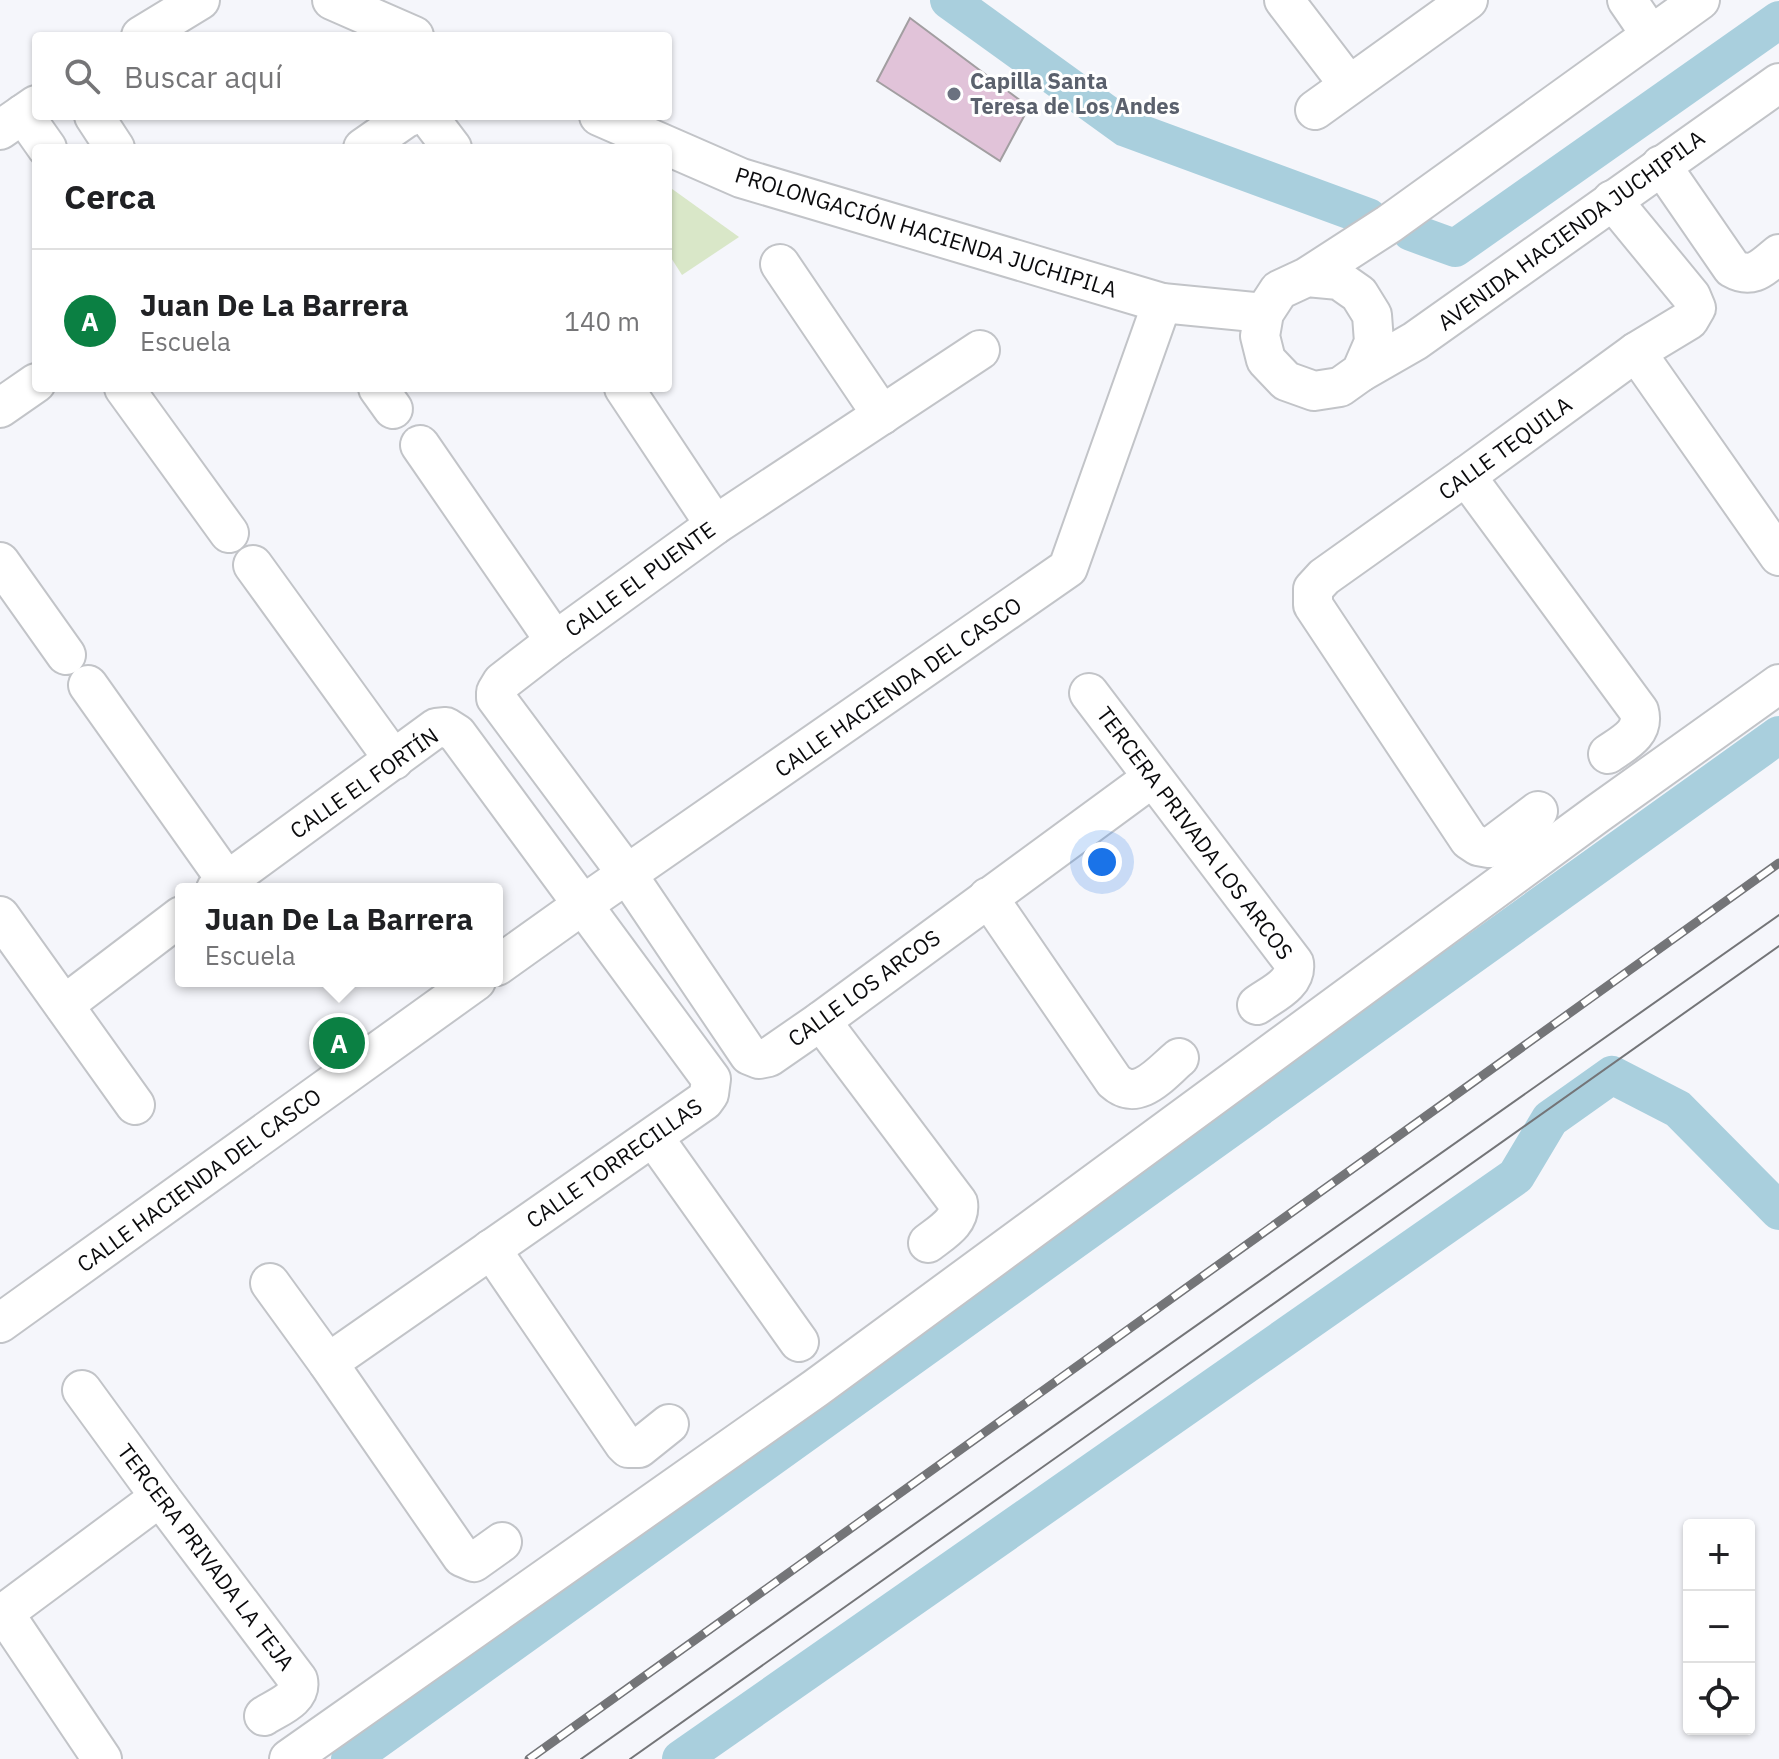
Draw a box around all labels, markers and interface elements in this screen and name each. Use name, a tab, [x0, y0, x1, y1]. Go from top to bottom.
search box	[32, 32, 672, 120]
icon: search	[60, 54, 104, 98]
text: Buscar aquí	[124, 57, 282, 96]
place label: Capilla Santa Teresa de Los Andes	[970, 66, 1180, 120]
marker: Capilla Santa Teresa de Los Andes	[945, 85, 963, 103]
street label: AVENIDA HACIENDA JUCHIPILA	[1431, 123, 1710, 336]
street label: PROLONGACIÓN HACIENDA JUCHIPILA	[732, 159, 1121, 304]
text: Cerca	[64, 174, 156, 218]
text: Juan De La Barrera	[140, 285, 409, 324]
text: A	[81, 304, 99, 338]
text: 140 m	[564, 304, 640, 338]
text: Escuela	[140, 324, 231, 358]
street label: CALLE TEQUILA	[1432, 389, 1577, 506]
street label: CALLE EL PUENTE	[559, 514, 721, 643]
street label: CALLE HACIENDA DEL CASCO	[769, 590, 1027, 783]
street label: TERCERA PRIVADA LOS ARCOS	[1091, 700, 1300, 965]
street label: CALLE EL FORTÍN	[284, 721, 444, 845]
your location	[1082, 842, 1122, 882]
popup	[175, 883, 503, 987]
text: Juan De La Barrera	[205, 899, 473, 938]
street label: CALLE LOS ARCOS	[782, 923, 946, 1053]
text: Escuela	[205, 938, 296, 972]
pin: A	[313, 1013, 365, 1073]
street label: CALLE HACIENDA DEL CASCO	[71, 1081, 327, 1278]
street label: CALLE TORRECILLAS	[520, 1091, 707, 1234]
street label: TERCERA PRIVADA LA TEJA	[112, 1437, 301, 1676]
map controls	[1683, 1519, 1755, 1735]
button: +	[1683, 1519, 1755, 1591]
button: −	[1683, 1591, 1755, 1663]
button: locate	[1683, 1663, 1755, 1735]

